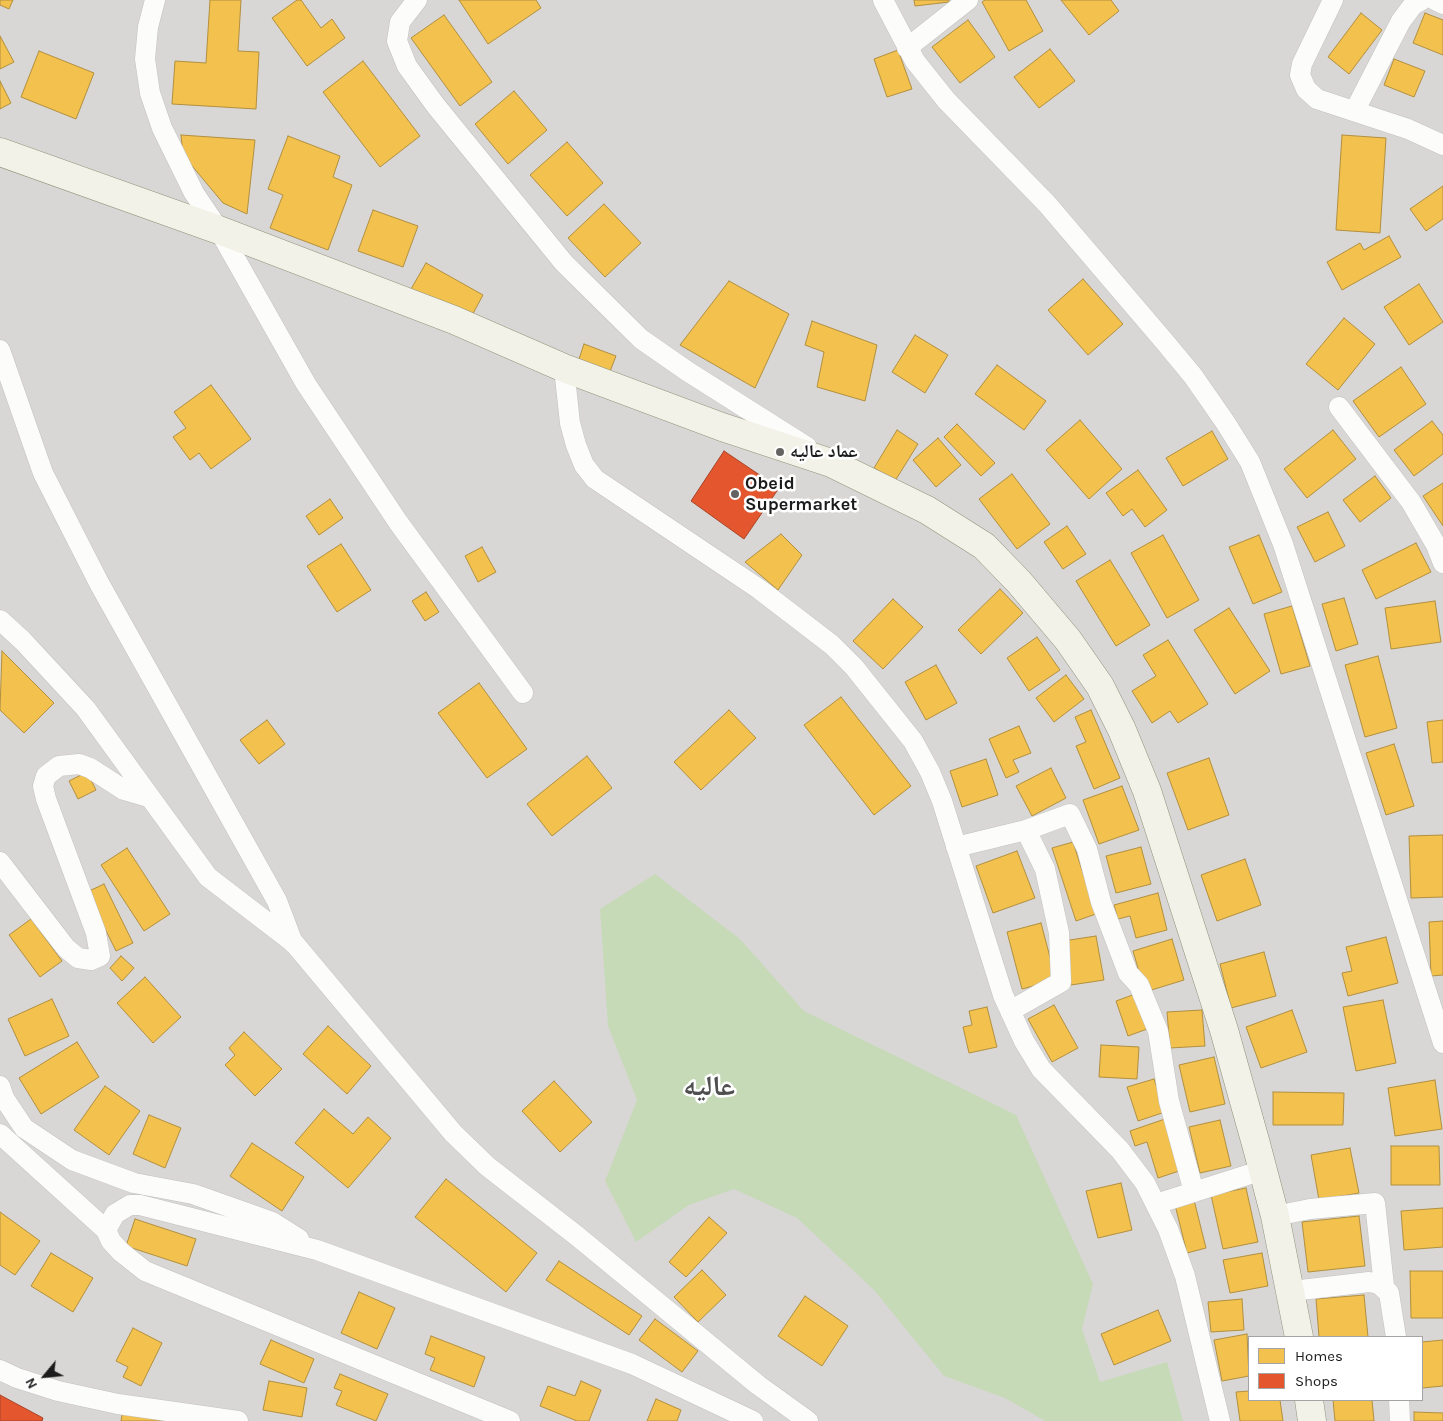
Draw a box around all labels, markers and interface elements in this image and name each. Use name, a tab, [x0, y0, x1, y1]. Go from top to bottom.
place label: عماد عاليه	[790, 441, 858, 463]
marker: عماد عاليه	[774, 446, 786, 458]
place label: Obeid Supermarket	[745, 473, 857, 516]
marker: Obeid Supermarket	[729, 488, 741, 500]
district label: عاليه	[683, 1070, 735, 1104]
legend	[1248, 1336, 1423, 1401]
text: Homes	[1295, 1347, 1343, 1365]
north arrow	[20, 1351, 70, 1401]
text: Shops	[1295, 1372, 1338, 1390]
text: N	[21, 1375, 41, 1392]

